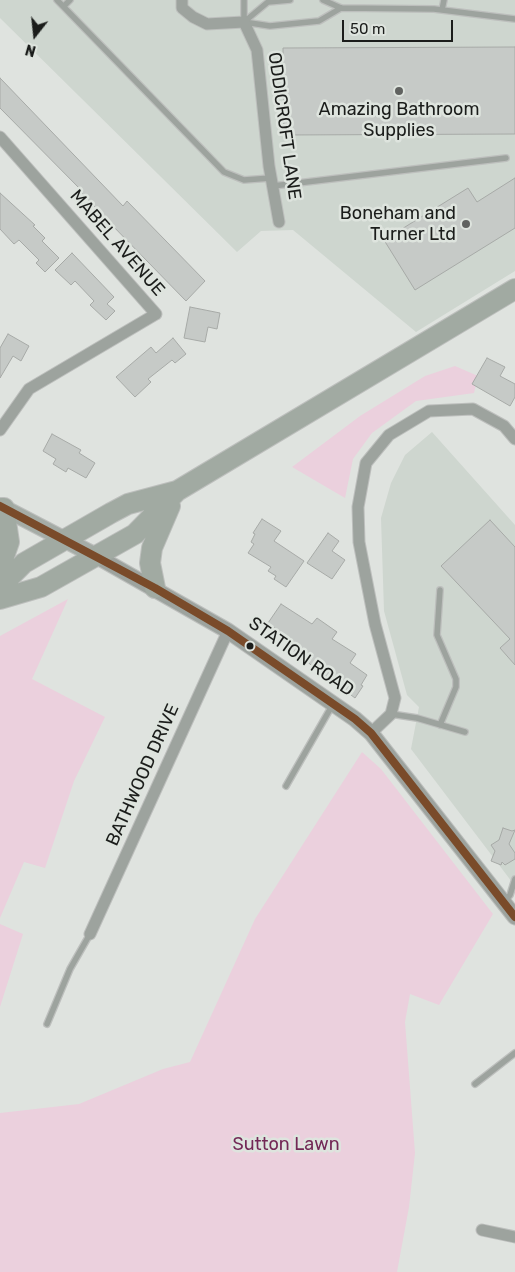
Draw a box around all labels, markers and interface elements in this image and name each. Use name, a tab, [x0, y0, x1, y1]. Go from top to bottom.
north arrow	[10, 10, 60, 60]
scale bar	[345, 10, 456, 42]
text: 50 m	[350, 20, 385, 38]
text: N	[24, 40, 38, 59]
street label: ODDICROFT LANE	[263, 51, 305, 201]
marker: Amazing Bathroom Supplies	[393, 85, 405, 97]
place label: Amazing Bathroom Supplies	[319, 99, 479, 142]
street label: MABEL AVENUE	[65, 185, 169, 301]
place label: Boneham and Turner Ltd	[340, 203, 456, 245]
marker: Boneham and Turner Ltd	[460, 218, 472, 230]
street label: STATION ROAD	[244, 613, 358, 701]
unlabelled marker	[245, 641, 255, 651]
street label: BATHWOOD DRIVE	[102, 701, 184, 849]
park label: Sutton Lawn	[232, 1134, 340, 1156]

